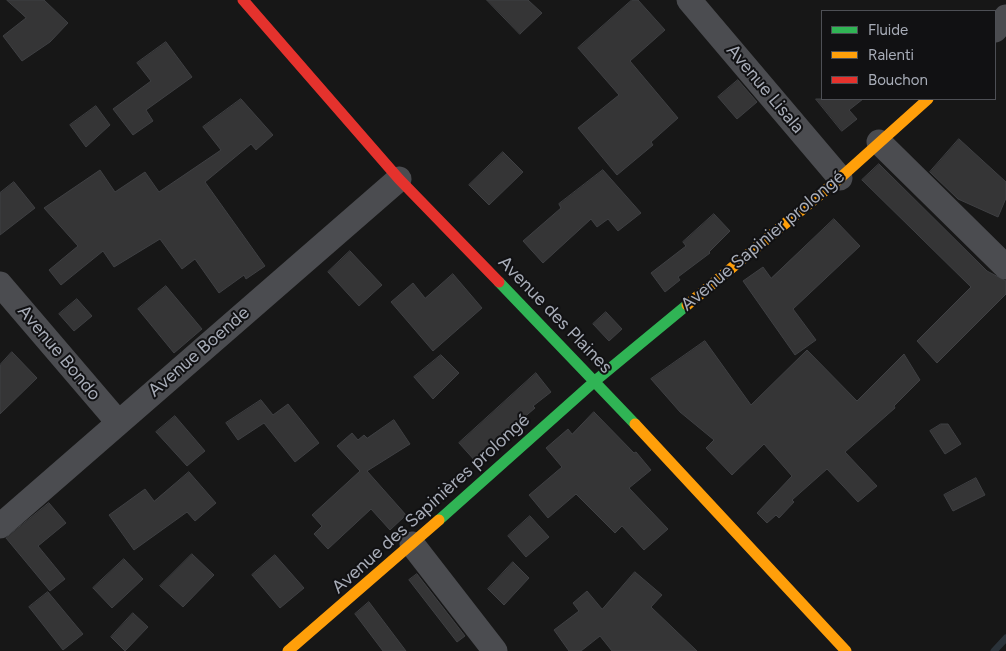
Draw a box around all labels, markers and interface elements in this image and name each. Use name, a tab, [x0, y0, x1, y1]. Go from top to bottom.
legend	[821, 10, 996, 100]
text: Fluide	[868, 21, 908, 39]
street label: Avenue Lisala	[722, 40, 808, 138]
text: Ralenti	[868, 46, 914, 64]
text: Bouchon	[868, 71, 928, 89]
street label: Avenue Sapinier prolongé	[677, 166, 849, 316]
street label: Avenue des Plaines	[494, 252, 616, 378]
street label: Avenue Bondo	[13, 301, 105, 405]
street label: Avenue Boende	[144, 302, 254, 402]
street label: Avenue des Sapinières prolongé	[328, 410, 534, 598]

